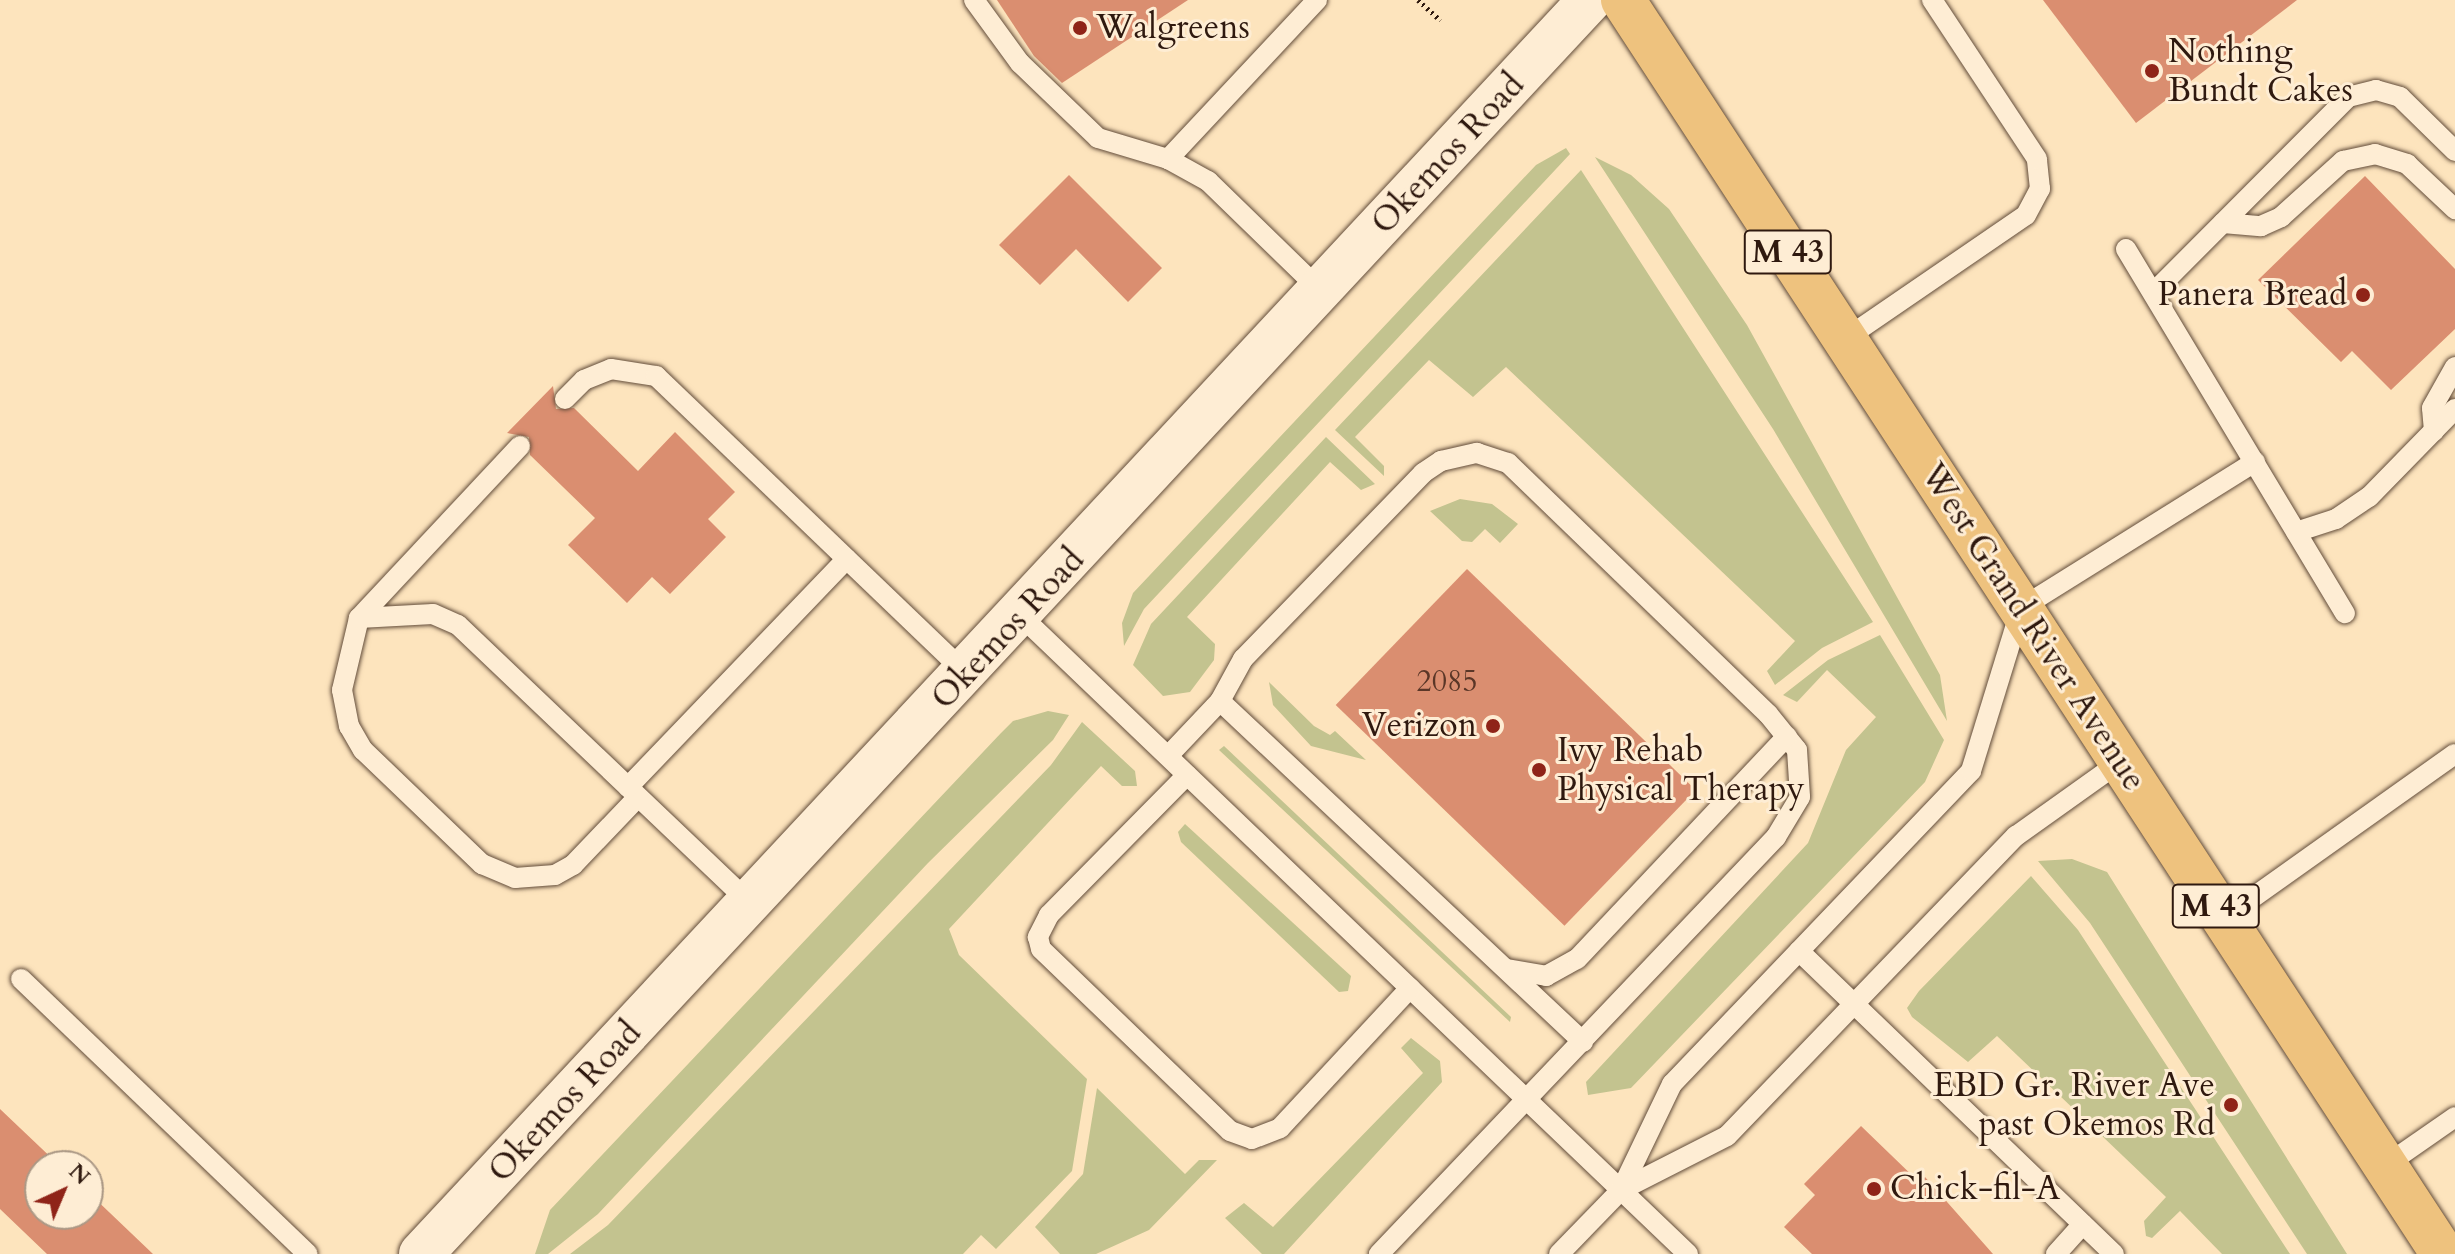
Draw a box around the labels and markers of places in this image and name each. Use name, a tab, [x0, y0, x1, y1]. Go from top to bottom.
place label: Walgreens	[1096, 8, 1250, 48]
marker: Walgreens	[1071, 19, 1089, 37]
place label: Nothing Bundt Cakes	[2168, 31, 2353, 110]
marker: Nothing Bundt Cakes	[2143, 62, 2161, 80]
place label: Panera Bread	[2157, 275, 2347, 315]
marker: Panera Bread	[2354, 286, 2372, 304]
place label: Verizon	[1362, 706, 1477, 746]
marker: Verizon	[1484, 717, 1502, 735]
place label: Ivy Rehab Physical Therapy	[1557, 730, 1805, 810]
marker: Ivy Rehab Physical Therapy	[1528, 759, 1550, 781]
place label: EBD Gr. River Ave past Okemos Rd	[1933, 1065, 2215, 1144]
marker: EBD Gr. River Ave past Okemos Rd	[2222, 1096, 2240, 1114]
place label: Chick-fil-A	[1890, 1169, 2060, 1209]
marker: Chick-fil-A	[1865, 1180, 1883, 1198]

